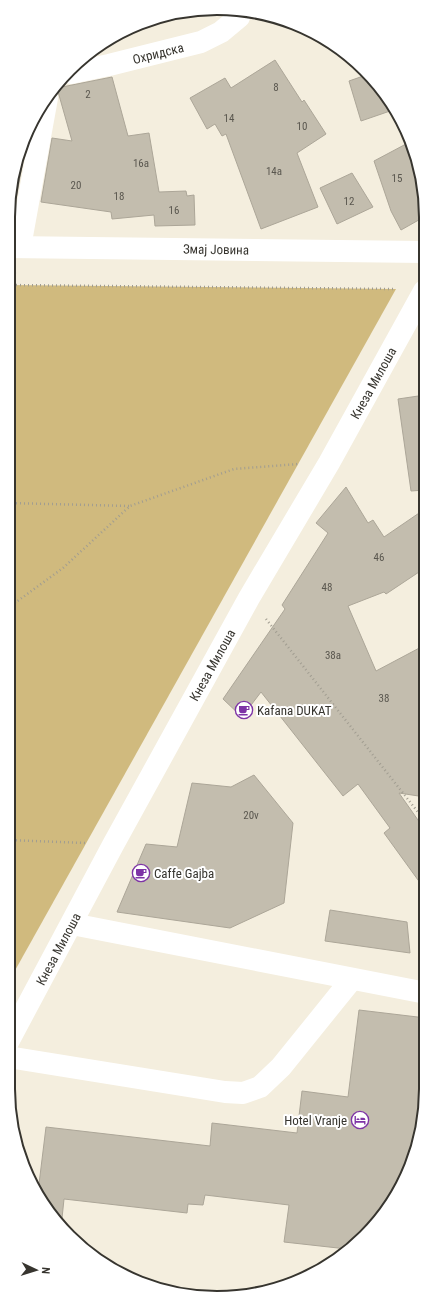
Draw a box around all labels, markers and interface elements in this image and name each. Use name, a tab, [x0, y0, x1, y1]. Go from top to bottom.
street label: Охридска	[131, 40, 185, 67]
house number: 8	[273, 81, 279, 94]
house number: 2	[85, 88, 91, 101]
house number: 14	[224, 112, 235, 125]
house number: 10	[297, 120, 307, 133]
house number: 16a	[133, 157, 149, 170]
house number: 14a	[266, 165, 282, 178]
house number: 15	[392, 172, 402, 185]
house number: 20	[71, 179, 81, 192]
house number: 18	[114, 190, 124, 203]
house number: 12	[344, 195, 354, 208]
house number: 16	[169, 204, 179, 217]
street label: Змај Јовина	[183, 241, 249, 258]
street label: Кнеза Милоша	[348, 345, 399, 422]
house number: 46	[374, 551, 384, 564]
house number: 48	[322, 581, 332, 594]
street label: Кнеза Милоша	[187, 627, 238, 704]
house number: 38a	[325, 649, 341, 662]
house number: 38	[379, 692, 389, 705]
cafe icon: Kafana DUKAT	[234, 700, 254, 720]
place label: Kafana DUKAT	[257, 703, 332, 718]
house number: 20v	[243, 809, 259, 822]
cafe icon: Caffe Gajba	[131, 863, 151, 883]
place label: Caffe Gajba	[154, 866, 214, 881]
street label: Кнеза Милоша	[33, 910, 84, 988]
hotel icon: Hotel Vranje	[350, 1110, 370, 1130]
place label: Hotel Vranje	[284, 1113, 347, 1128]
north arrow	[16, 1250, 56, 1290]
text: N	[39, 1267, 52, 1275]

